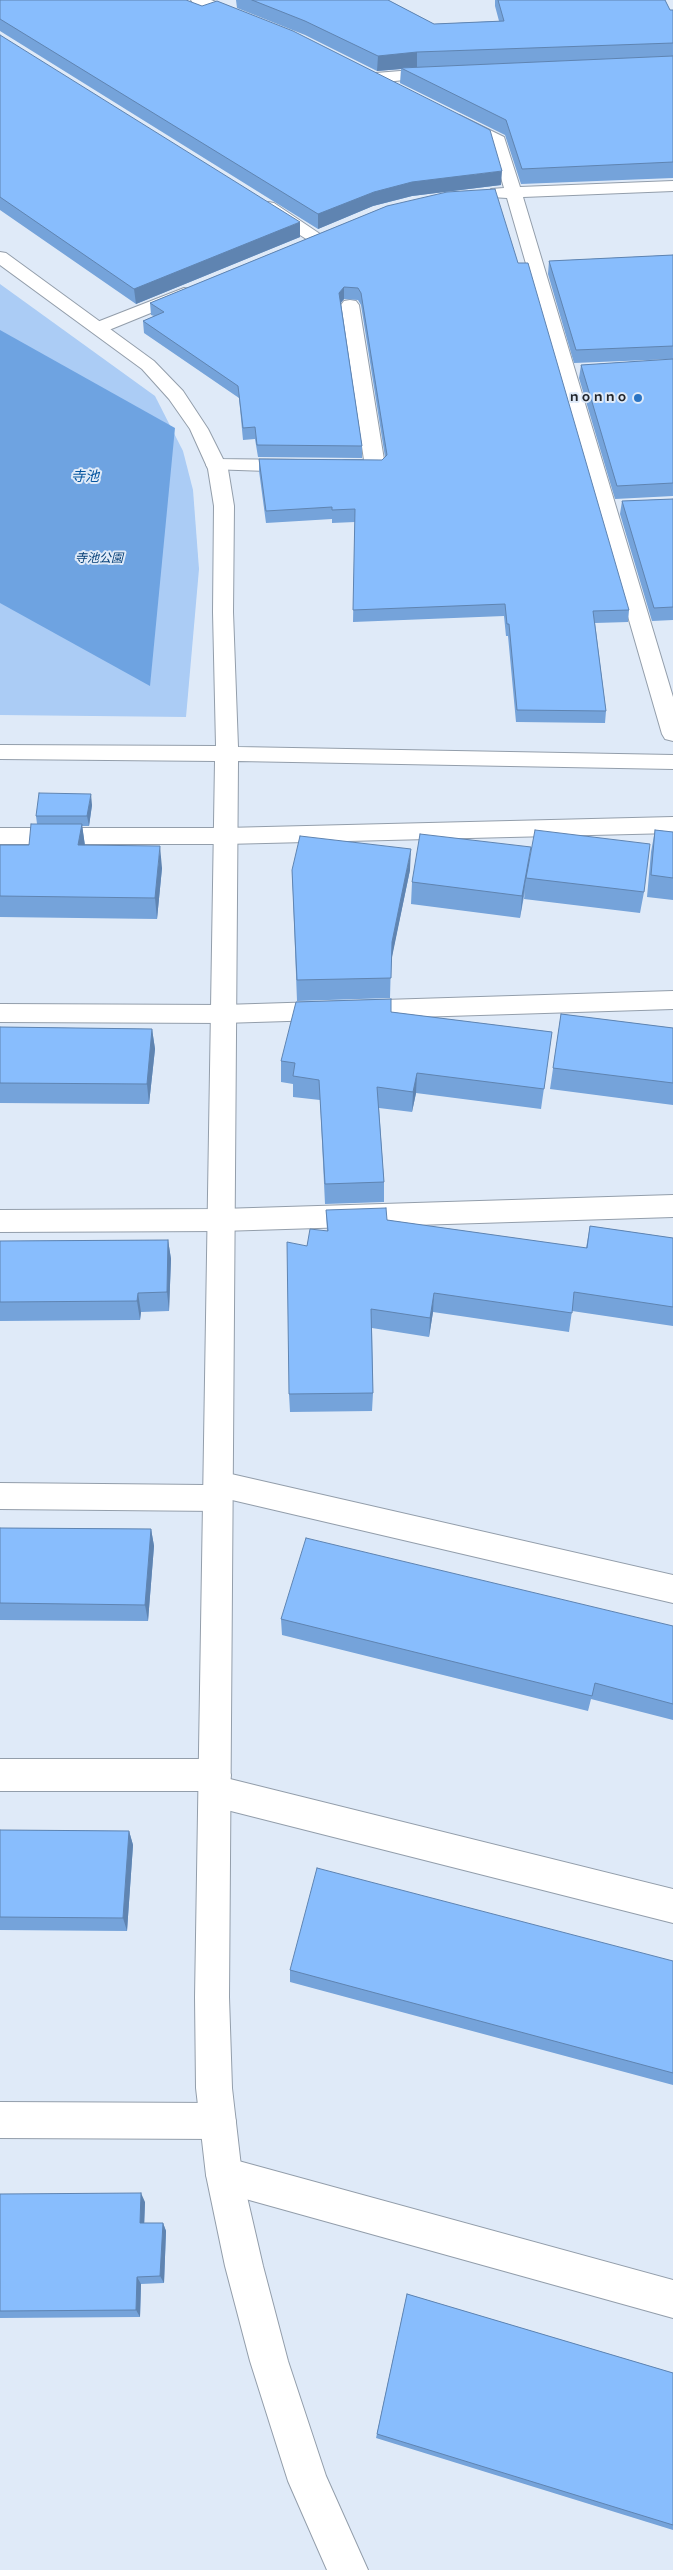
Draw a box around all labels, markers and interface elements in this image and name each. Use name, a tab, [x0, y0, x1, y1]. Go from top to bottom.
place label: ｎｏｎｎｏ	[568, 391, 628, 405]
marker: ｎｏｎｎｏ	[632, 392, 644, 404]
water label: 寺池	[71, 469, 99, 485]
park label: 寺池公園	[75, 552, 123, 566]

